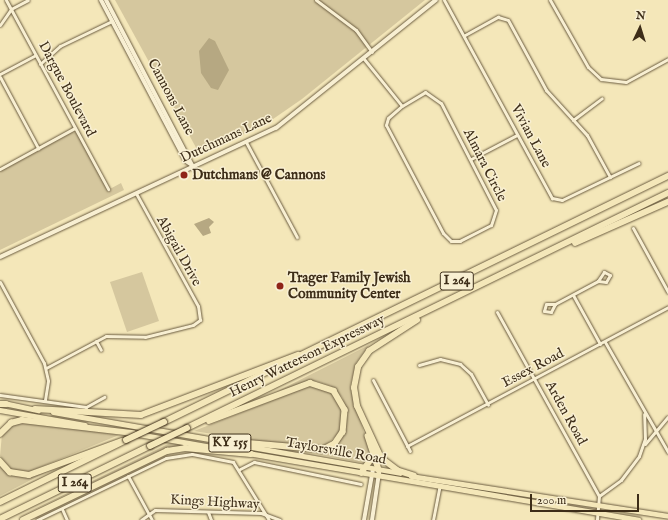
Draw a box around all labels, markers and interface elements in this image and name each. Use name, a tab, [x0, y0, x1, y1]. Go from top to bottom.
north arrow	[620, 8, 660, 48]
text: N	[636, 9, 646, 23]
street label: Dargue Boulevard	[35, 38, 99, 140]
street label: Cannons Lane	[144, 56, 198, 138]
street label: Vivian Lane	[507, 101, 555, 171]
street label: Dutchmans Lane	[178, 109, 274, 167]
street label: Almara Circle	[459, 126, 511, 204]
place label: Dutchmans @ Cannons	[192, 167, 325, 183]
marker: Dutchmans @ Cannons	[179, 170, 189, 180]
street label: Abigail Drive	[153, 213, 205, 289]
place label: Trager Family Jewish Community Center	[288, 270, 411, 302]
road number: I 264	[439, 270, 475, 292]
marker: Trager Family Jewish Community Center	[275, 281, 285, 291]
street label: Henry Watterson Expressway	[227, 311, 387, 401]
street label: Essex Road	[499, 345, 567, 391]
street label: Arden Road	[542, 378, 590, 448]
road number: KY 155	[208, 432, 252, 454]
street label: Taylorsville Road	[284, 434, 388, 468]
road number: I 264	[57, 472, 93, 494]
scale bar	[532, 486, 641, 512]
street label: Kings Highway	[170, 491, 260, 513]
text: 200 m	[537, 493, 566, 508]

